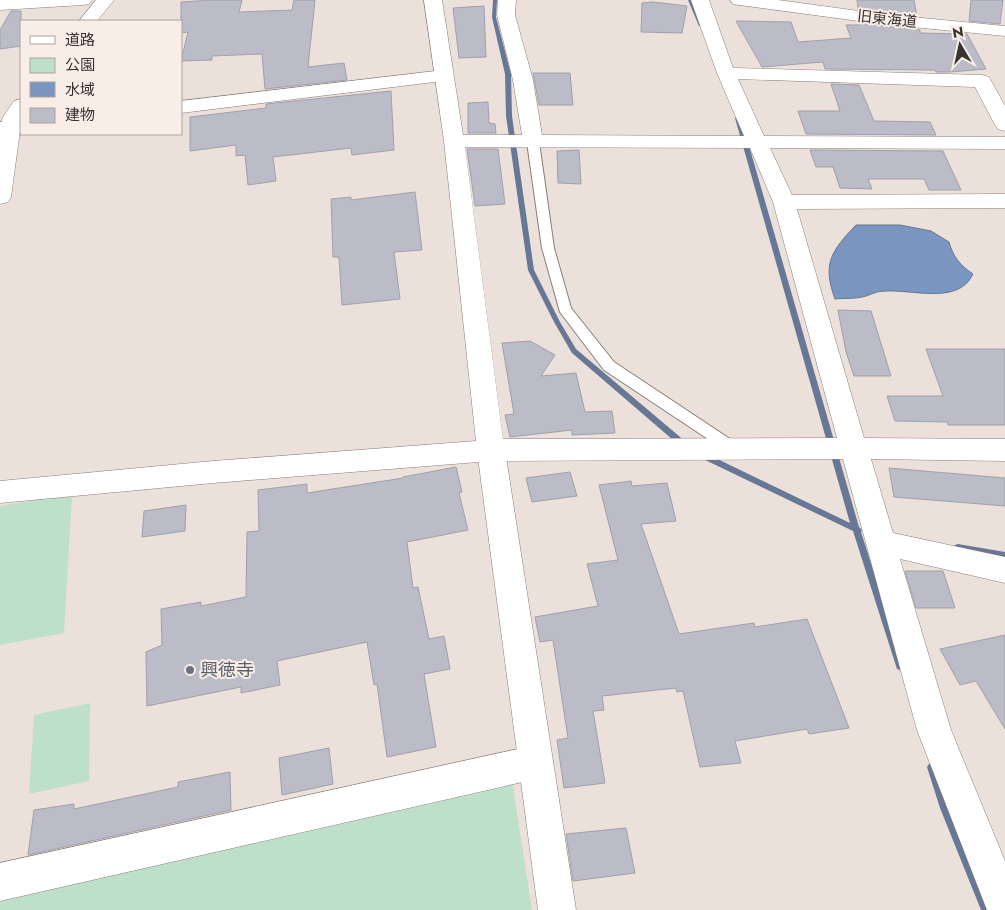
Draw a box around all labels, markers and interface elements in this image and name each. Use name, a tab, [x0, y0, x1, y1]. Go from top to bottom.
street label: 旧東海道	[856, 5, 918, 33]
legend	[20, 20, 182, 135]
north arrow	[935, 20, 985, 70]
text: N	[951, 21, 965, 43]
text: 道路	[65, 29, 95, 51]
text: 公園	[65, 54, 95, 76]
text: 水域	[65, 79, 95, 101]
text: 建物	[65, 104, 95, 126]
place label: 興徳寺	[200, 657, 254, 683]
marker: 興徳寺	[184, 664, 196, 676]

